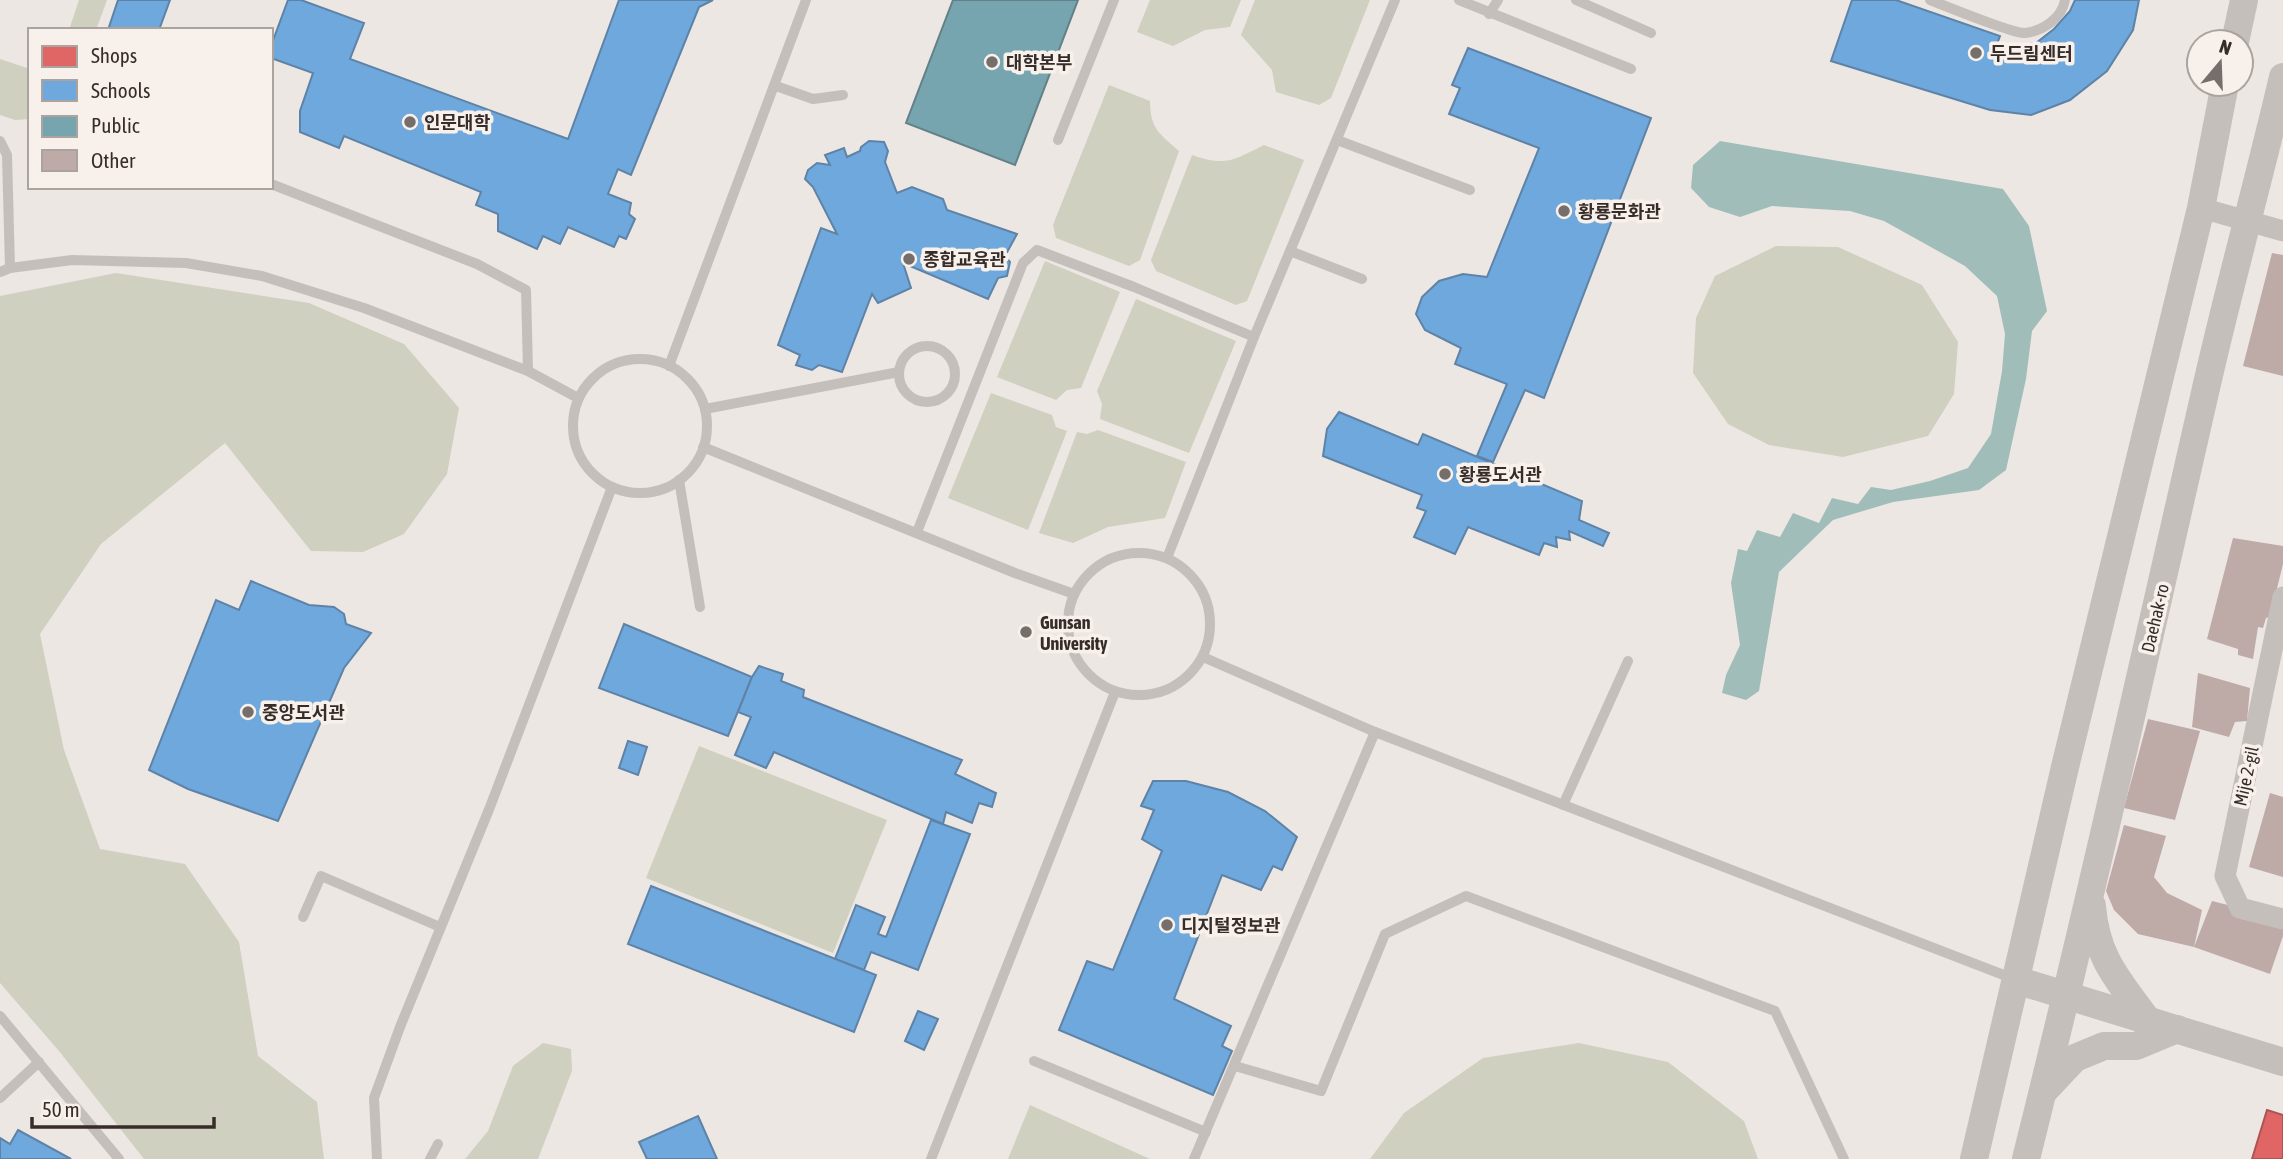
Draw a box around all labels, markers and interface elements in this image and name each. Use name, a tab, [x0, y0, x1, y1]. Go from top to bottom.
legend	[28, 28, 273, 189]
north arrow	[2185, 28, 2255, 98]
text: N	[2217, 35, 2234, 59]
text: Shops	[91, 43, 137, 67]
place label: 두드림센터	[1990, 43, 2073, 64]
marker: 두드림센터	[1968, 45, 1984, 61]
place label: 대학본부	[1006, 52, 1072, 73]
marker: 대학본부	[984, 54, 1000, 70]
text: Schools	[91, 78, 151, 102]
place label: 인문대학	[424, 112, 491, 133]
text: Public	[91, 113, 140, 137]
marker: 인문대학	[402, 114, 418, 130]
text: Other	[91, 148, 136, 172]
place label: 황룡문화관	[1578, 201, 1661, 222]
marker: 황룡문화관	[1556, 203, 1572, 219]
place label: 종합교육관	[923, 249, 1006, 270]
marker: 종합교육관	[901, 251, 917, 267]
place label: 황룡도서관	[1459, 464, 1542, 485]
marker: 황룡도서관	[1437, 466, 1453, 482]
street label: Daehak-ro	[2137, 582, 2173, 654]
place label: Gunsan University	[1040, 612, 1108, 654]
marker: Gunsan University	[1018, 624, 1034, 640]
place label: 중앙도서관	[262, 702, 345, 723]
marker: 중앙도서관	[240, 704, 256, 720]
street label: Mije 2-gil	[2229, 744, 2263, 808]
place label: 디지털정보관	[1181, 915, 1281, 936]
marker: 디지털정보관	[1159, 917, 1175, 933]
scale bar	[32, 1086, 214, 1130]
text: 50 m	[42, 1097, 80, 1121]

